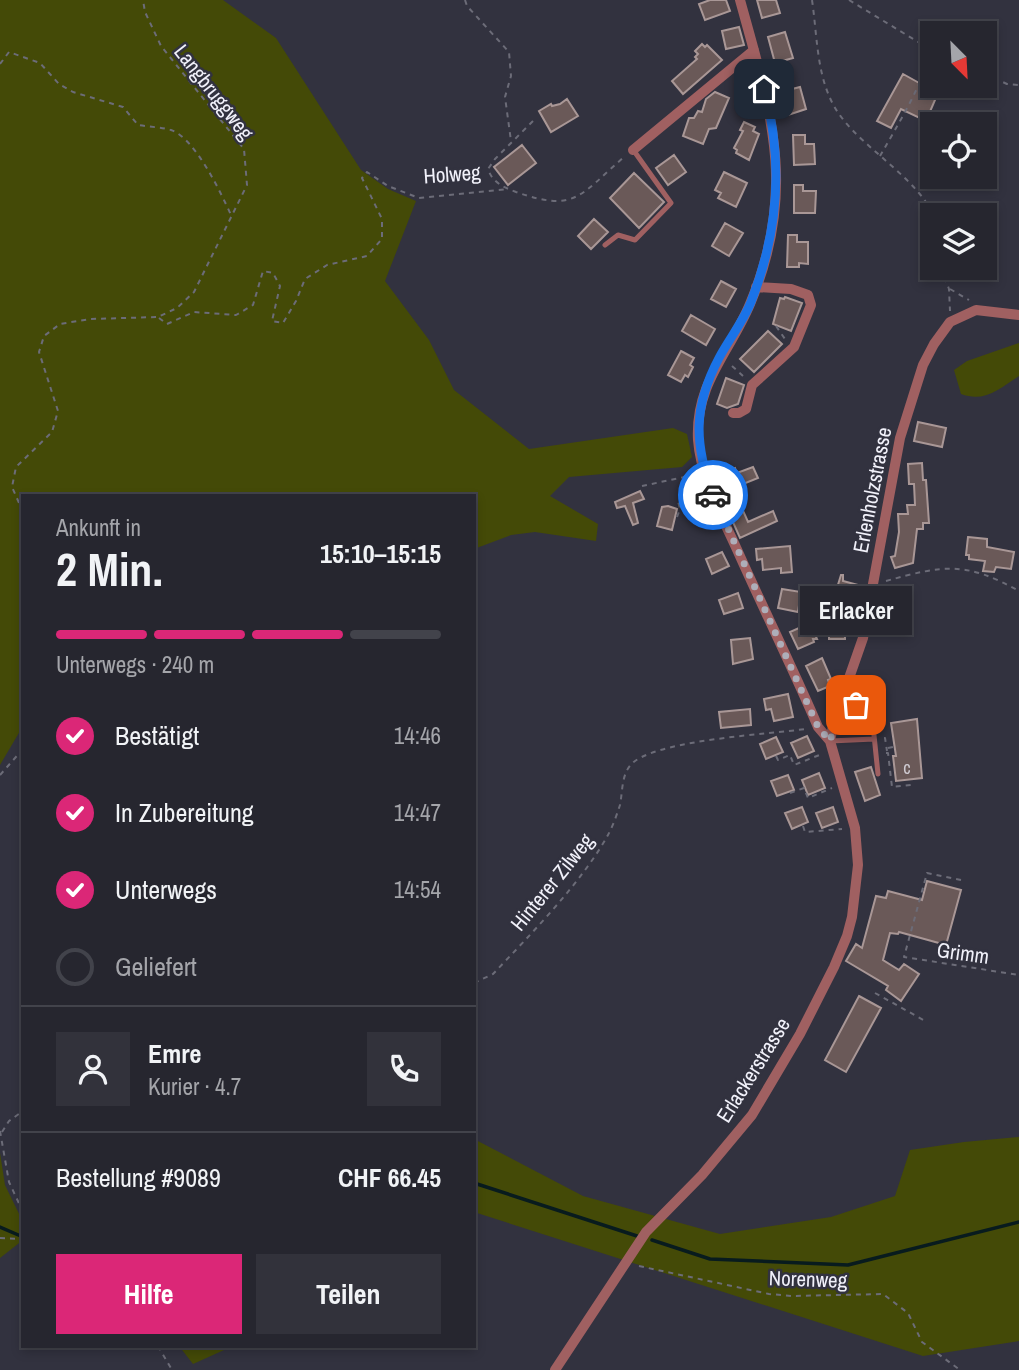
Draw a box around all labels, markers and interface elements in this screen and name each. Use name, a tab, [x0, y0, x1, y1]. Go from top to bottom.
north arrow	[920, 21, 998, 98]
map controls	[920, 21, 997, 280]
street label: Langbruggweg	[168, 38, 261, 146]
pin	[734, 59, 794, 119]
icon: home	[745, 70, 783, 108]
button: locate	[920, 112, 997, 189]
street label: Holweg	[422, 158, 482, 190]
button: layers	[920, 203, 997, 280]
street label: Erlenholzstrasse	[846, 425, 898, 555]
courier	[678, 460, 748, 530]
icon: car	[694, 476, 732, 514]
text: Ankunft in	[56, 512, 141, 543]
text: 15:10–15:15	[320, 536, 441, 571]
text: 2 Min.	[56, 538, 163, 600]
callout: Erlacker	[800, 586, 912, 635]
text: Erlacker	[819, 595, 893, 626]
text: Unterwegs · 240 m	[56, 649, 214, 680]
pin	[826, 675, 886, 735]
icon: bag	[837, 686, 875, 724]
icon: check	[56, 717, 94, 755]
text: Bestätigt	[115, 718, 199, 753]
text: 14:46	[394, 720, 441, 751]
house number: c	[903, 755, 911, 780]
icon: check	[56, 794, 94, 832]
text: In Zubereitung	[115, 795, 254, 830]
text: 14:47	[394, 797, 441, 828]
street label: Hinterer Zilweg	[504, 827, 601, 937]
icon: check	[56, 871, 94, 909]
text: Unterwegs	[115, 872, 217, 907]
text: 14:54	[394, 874, 441, 905]
street label: Grimm	[935, 935, 991, 971]
text: Geliefert	[115, 949, 197, 984]
street label: Erlackerstrasse	[709, 1012, 797, 1128]
button: person	[56, 1032, 130, 1106]
button: phone	[367, 1032, 441, 1106]
text: Emre	[148, 1036, 201, 1071]
text: Kurier · 4.7	[148, 1071, 241, 1102]
text: Bestellung #9089	[56, 1160, 221, 1195]
text: CHF 66.45	[338, 1160, 441, 1195]
button: Hilfe	[56, 1254, 242, 1334]
button: Teilen	[256, 1254, 441, 1334]
street label: Norenweg	[768, 1263, 848, 1295]

